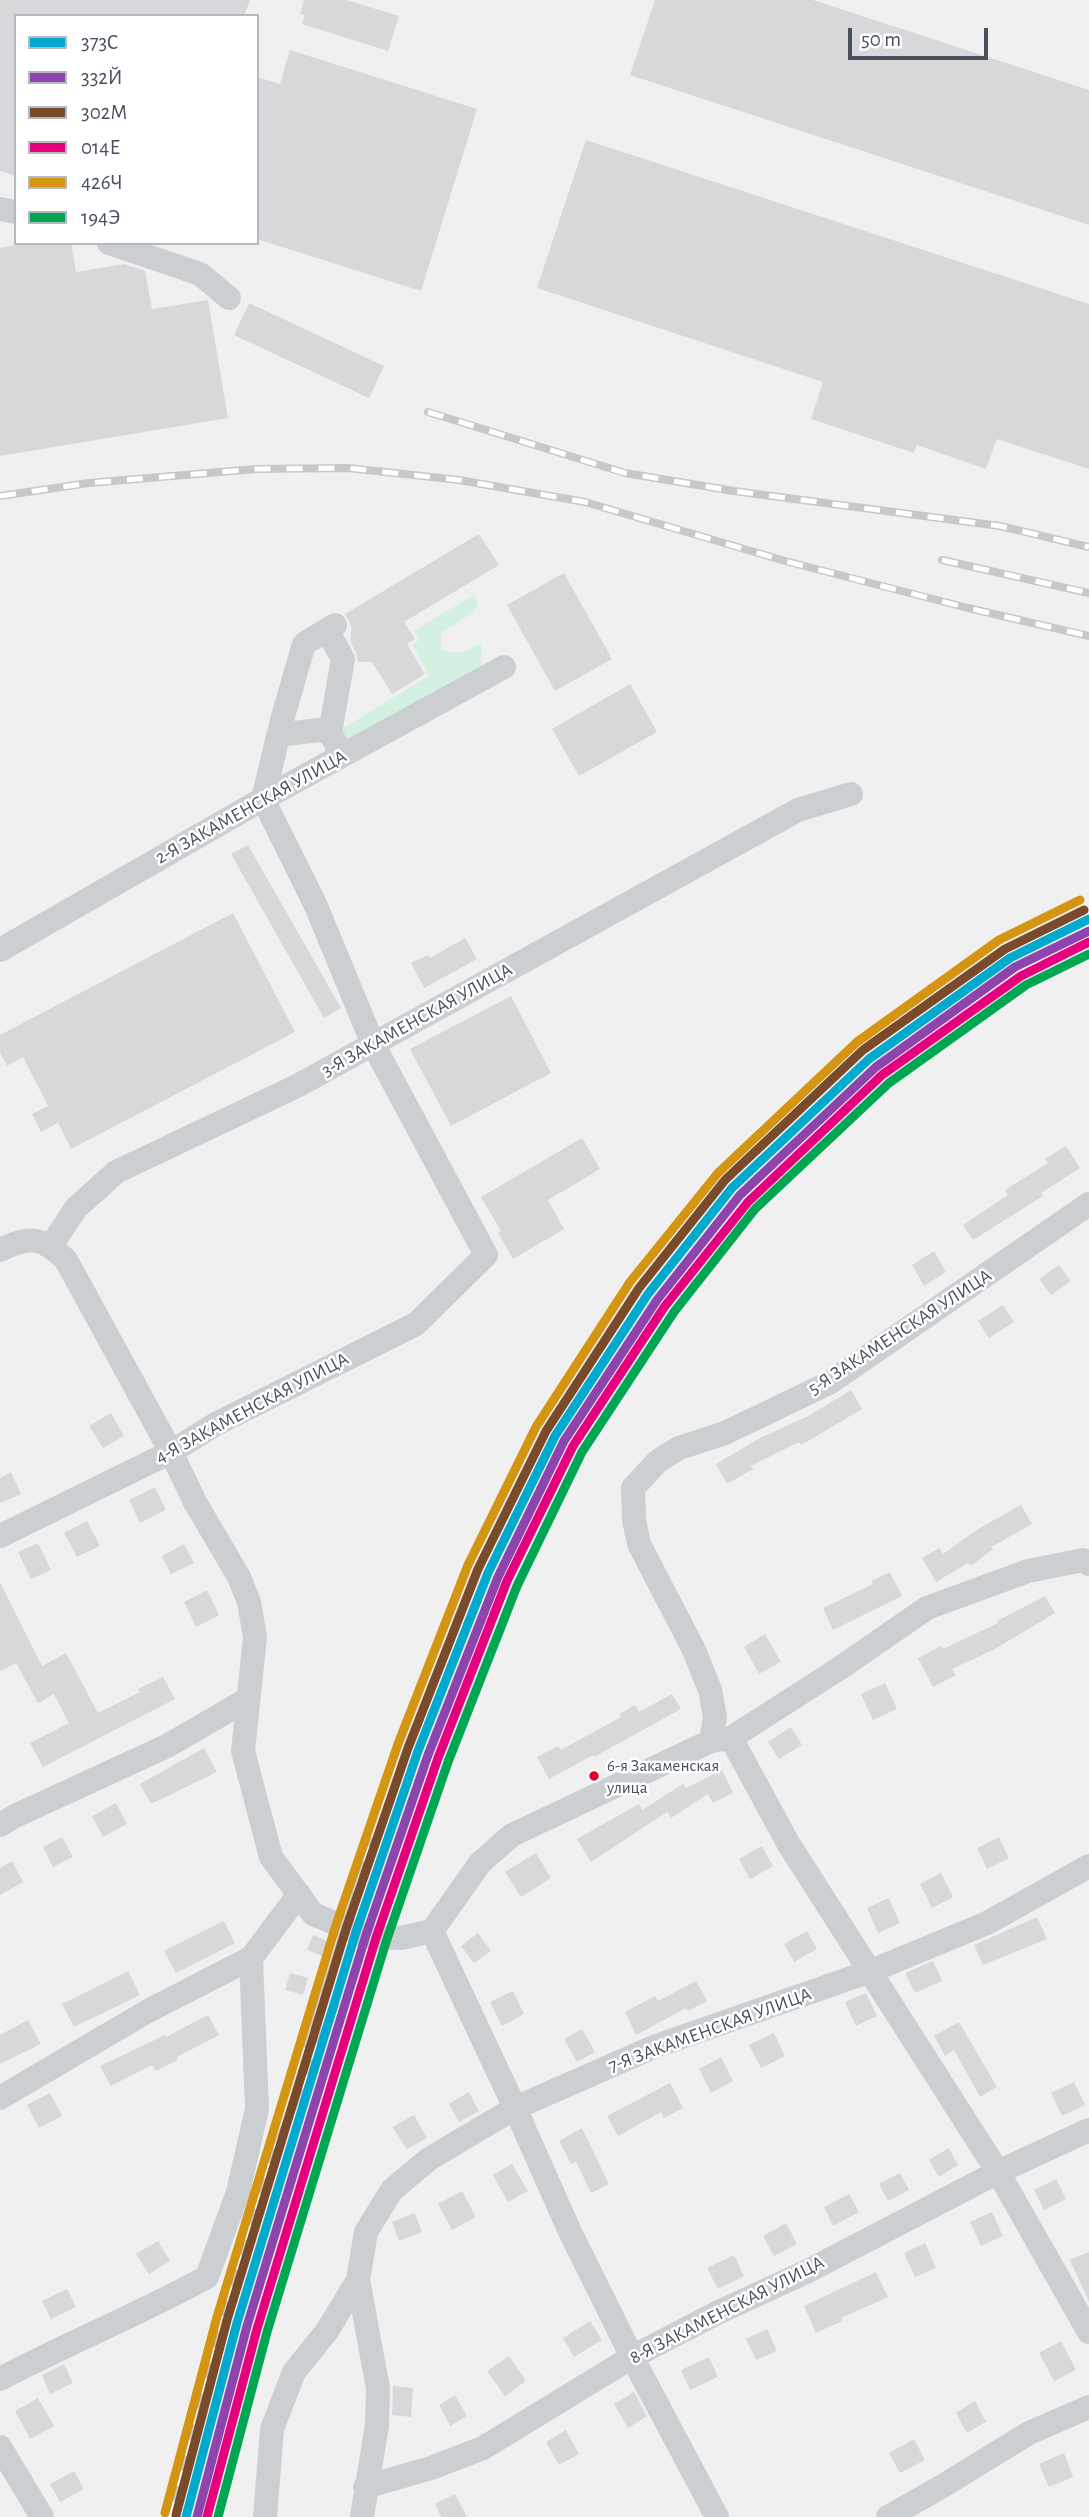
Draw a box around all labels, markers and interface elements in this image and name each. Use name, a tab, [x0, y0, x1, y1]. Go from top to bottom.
legend	[14, 14, 259, 245]
scale bar	[851, 14, 991, 58]
text: 50 m	[861, 29, 901, 50]
text: 373C	[81, 32, 118, 53]
text: 332Й	[81, 67, 123, 88]
text: 302М	[81, 102, 128, 123]
text: 014Е	[81, 137, 120, 158]
text: 426Ч	[81, 172, 123, 193]
text: 194Э	[81, 207, 120, 228]
street label: 2-Я ЗАКАМЕНСКАЯ УЛИЦА	[151, 745, 351, 869]
street label: 3-Я ЗАКАМЕНСКАЯ УЛИЦА	[318, 958, 516, 1082]
street label: 5-Я ЗАКАМЕНСКАЯ УЛИЦА	[804, 1264, 996, 1400]
street label: 4-Я ЗАКАМЕНСКАЯ УЛИЦА	[152, 1347, 352, 1469]
place label: 6-я Закаменская улица	[607, 1756, 719, 1796]
marker: 6-я Закаменская улица	[587, 1769, 601, 1783]
street label: 7-Я ЗАКАМЕНСКАЯ УЛИЦА	[605, 1983, 815, 2077]
street label: 8-Я ЗАКАМЕНСКАЯ УЛИЦА	[626, 2251, 828, 2369]

